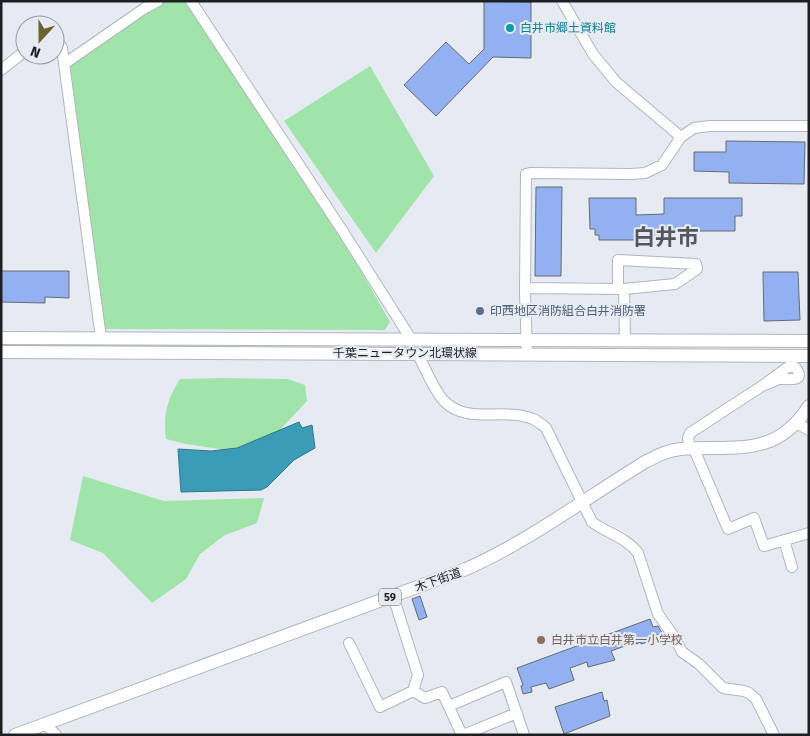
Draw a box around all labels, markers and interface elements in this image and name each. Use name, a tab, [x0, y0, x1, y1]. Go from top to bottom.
north arrow	[15, 15, 65, 65]
place label: 白井市郷土資料館	[520, 21, 616, 35]
marker: 白井市郷土資料館	[504, 22, 516, 34]
text: N	[28, 42, 43, 61]
district label: 白井市	[633, 224, 699, 251]
place label: 印西地区消防組合白井消防署	[490, 304, 646, 318]
marker: 印西地区消防組合白井消防署	[474, 305, 486, 317]
street label: 千葉ニュータウン北環状線	[333, 346, 477, 360]
street label: 木下街道	[413, 565, 463, 595]
road number: 59	[379, 588, 401, 606]
place label: 白井市立白井第一小学校	[551, 633, 683, 647]
marker: 白井市立白井第一小学校	[535, 634, 547, 646]

